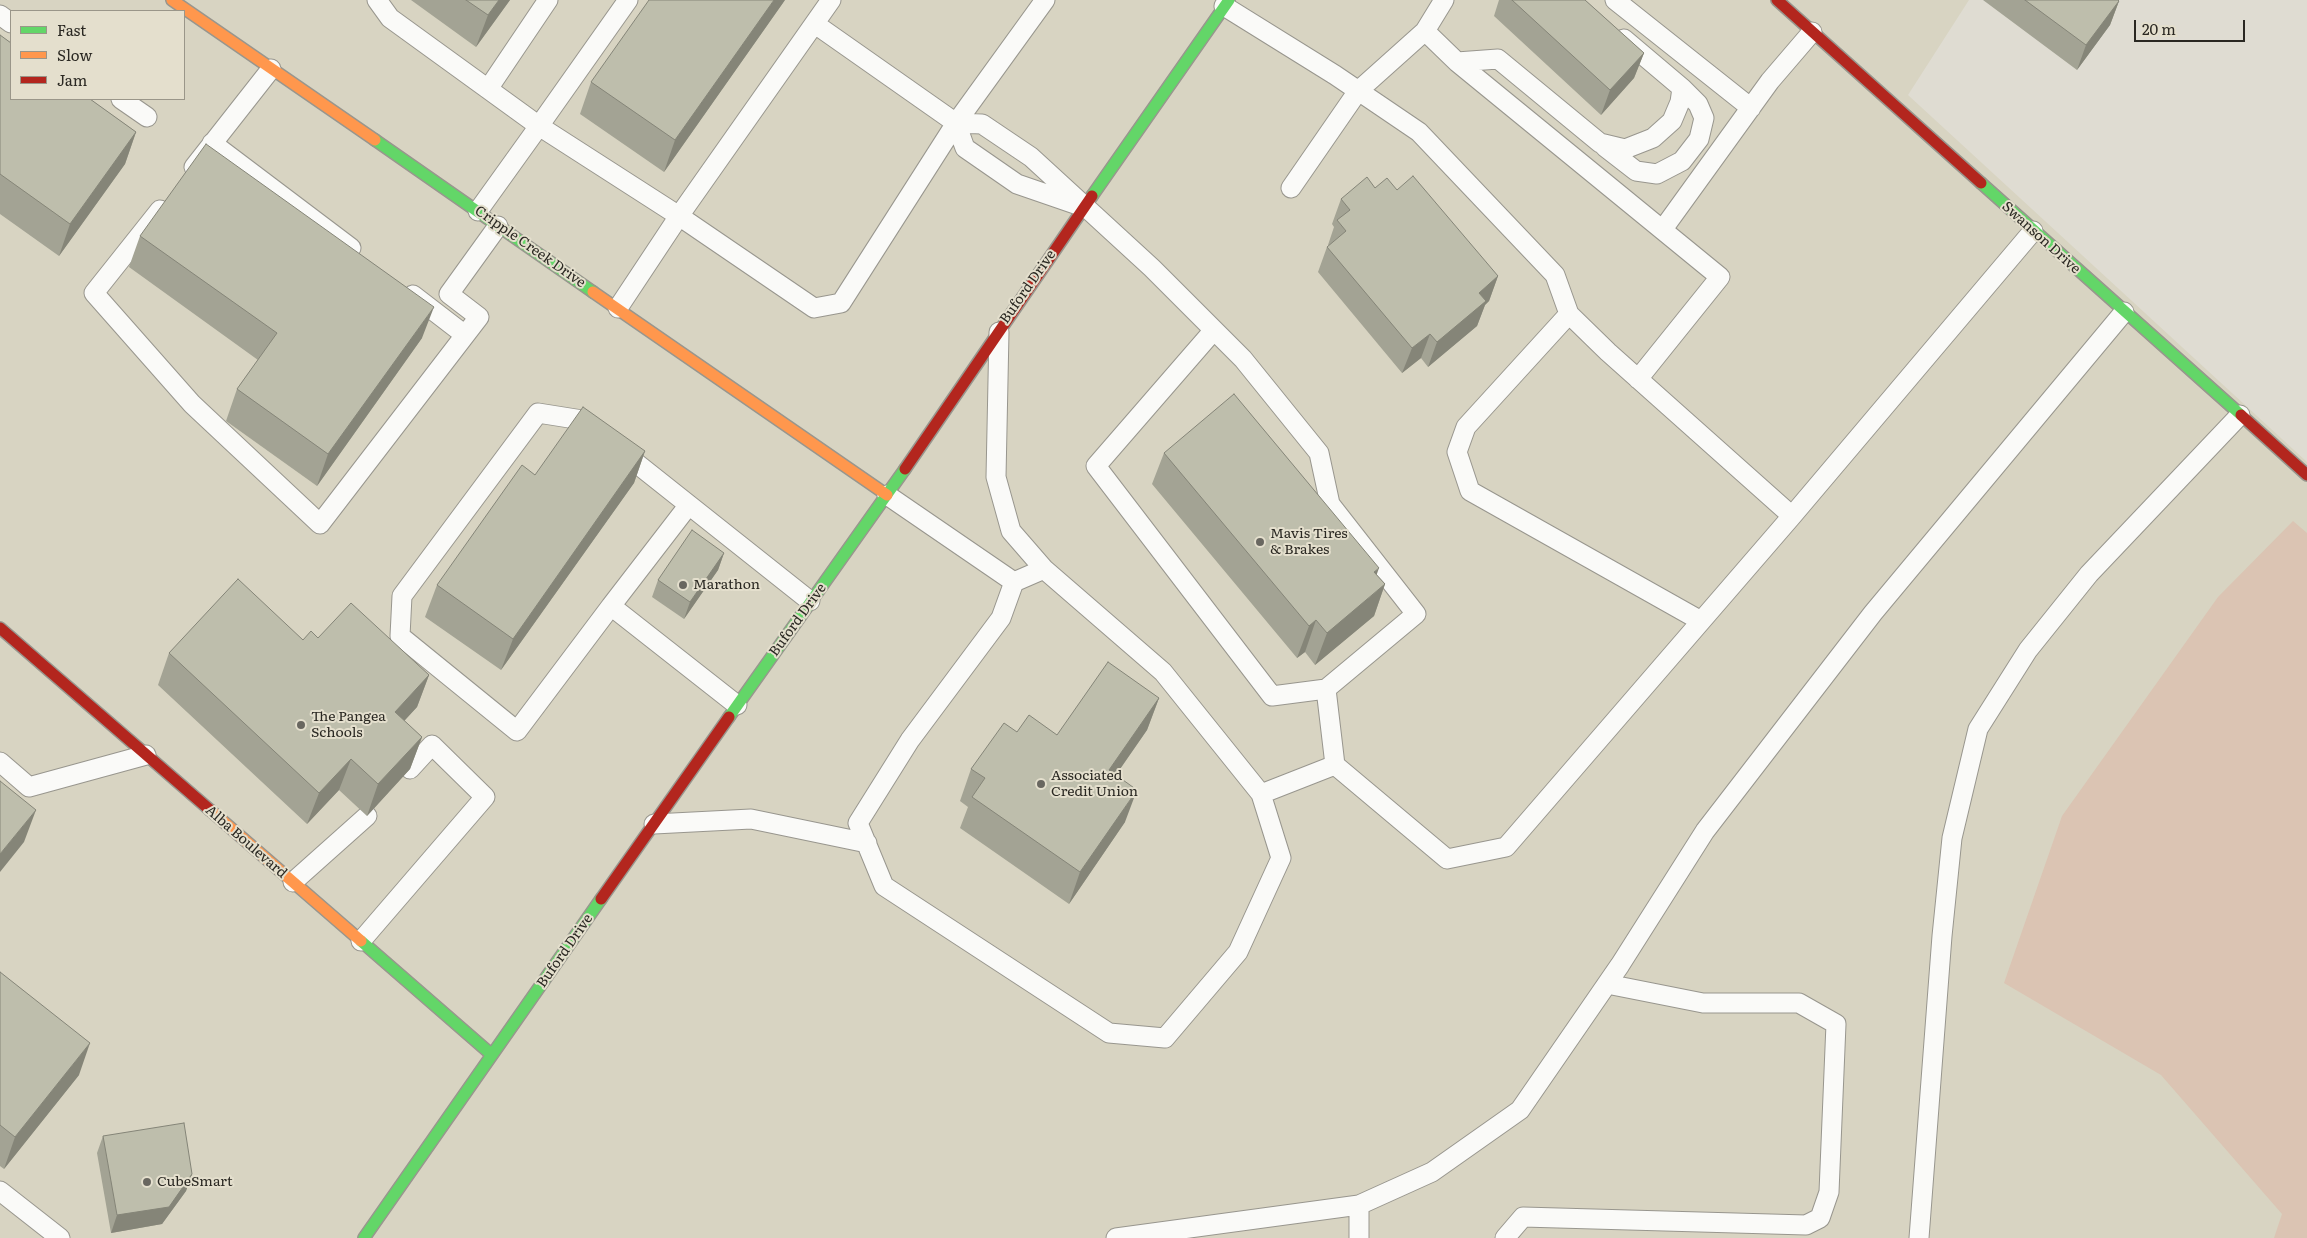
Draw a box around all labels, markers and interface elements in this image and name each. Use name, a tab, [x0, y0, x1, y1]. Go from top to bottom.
legend	[10, 10, 185, 100]
scale bar	[2137, 10, 2248, 42]
text: 20 m	[2142, 17, 2176, 40]
text: Fast	[57, 18, 86, 41]
text: Slow	[57, 43, 92, 66]
text: Jam	[57, 68, 87, 91]
street label: Swanson Drive	[1998, 198, 2084, 278]
street label: Cripple Creek Drive	[471, 202, 589, 292]
street label: Buford Drive	[996, 247, 1060, 327]
place label: Mavis Tires & Brakes	[1270, 526, 1348, 558]
marker: Mavis Tires & Brakes	[1254, 536, 1266, 548]
place label: Marathon	[693, 577, 760, 593]
marker: Marathon	[677, 579, 689, 591]
street label: Buford Drive	[766, 580, 830, 660]
place label: The Pangea Schools	[311, 709, 386, 742]
marker: The Pangea Schools	[295, 719, 307, 731]
place label: Associated Credit Union	[1051, 768, 1138, 800]
marker: Associated Credit Union	[1035, 778, 1047, 790]
street label: Alba Boulevard	[202, 802, 290, 882]
street label: Buford Drive	[533, 911, 597, 991]
place label: CubeSmart	[157, 1174, 233, 1190]
marker: CubeSmart	[141, 1176, 153, 1188]

